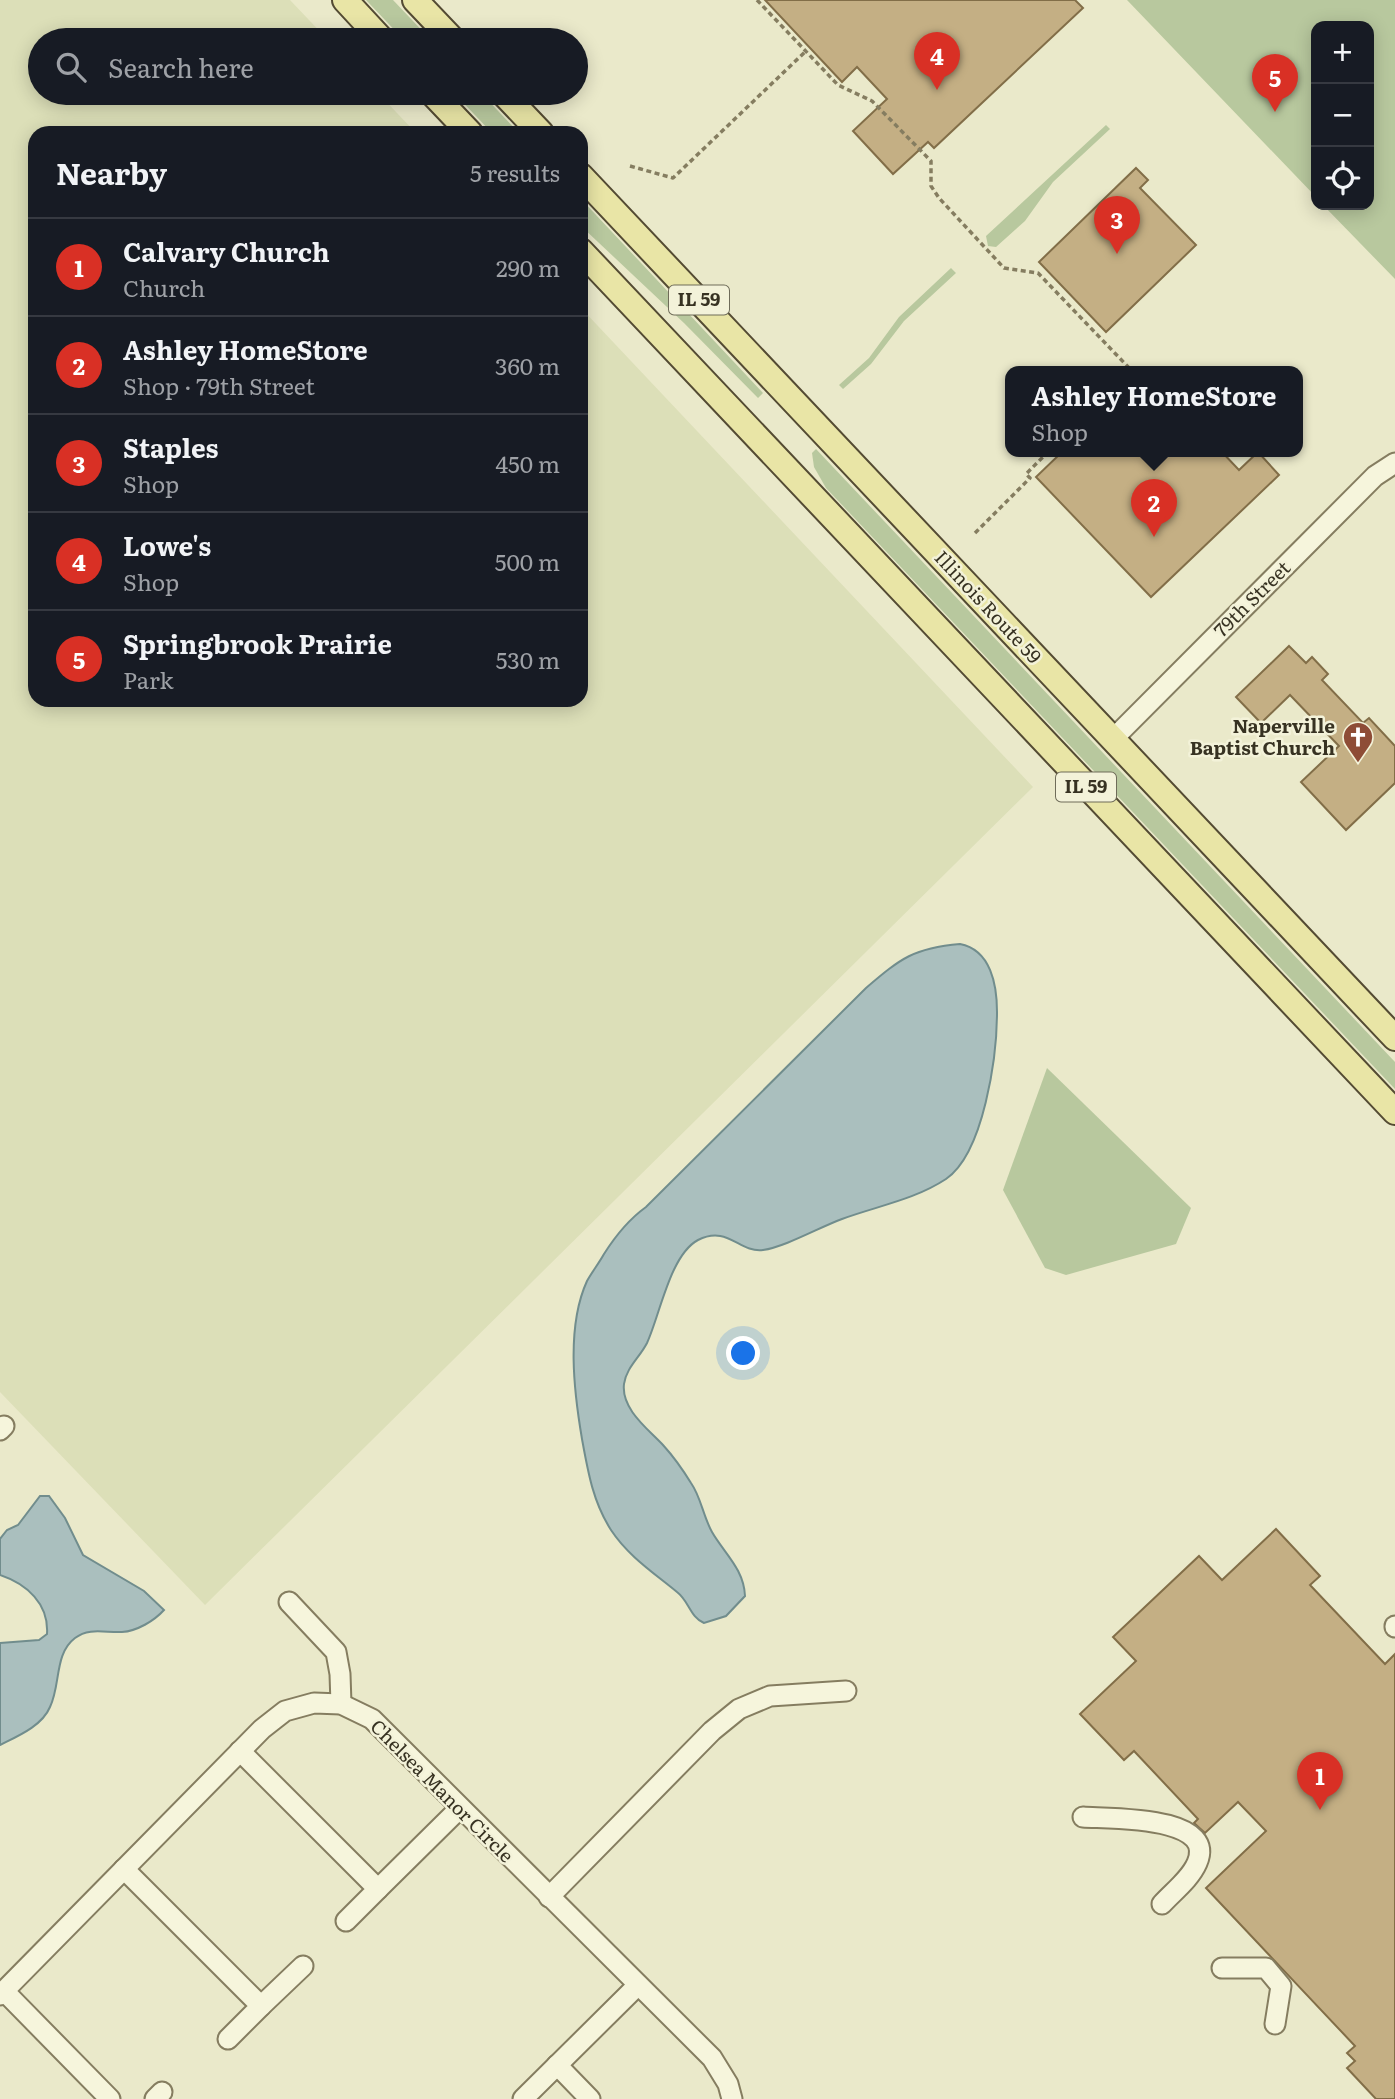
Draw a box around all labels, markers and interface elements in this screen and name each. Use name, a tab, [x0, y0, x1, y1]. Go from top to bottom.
map controls	[1311, 21, 1374, 210]
button: +	[1311, 21, 1374, 84]
search box	[28, 28, 588, 105]
pin: 4	[914, 32, 960, 90]
text: Search here	[108, 47, 254, 86]
icon: search	[52, 48, 90, 86]
pin: 5	[1252, 54, 1298, 112]
button: −	[1311, 84, 1374, 147]
button: locate	[1311, 147, 1374, 210]
text: Nearby	[56, 150, 167, 194]
text: 5 results	[470, 155, 560, 189]
pin: 3	[1094, 196, 1140, 254]
text: Calvary Church	[123, 231, 330, 270]
text: 1	[74, 250, 84, 284]
text: 290 m	[496, 250, 560, 284]
text: Church	[123, 270, 205, 304]
road number: IL 59	[669, 286, 729, 314]
text: Ashley HomeStore	[123, 329, 368, 368]
text: 2	[73, 348, 85, 382]
text: 360 m	[495, 348, 560, 382]
popup	[1005, 366, 1303, 457]
text: Shop · 79th Street	[123, 368, 315, 402]
text: Ashley HomeStore	[1032, 375, 1276, 414]
text: Shop	[1032, 414, 1088, 448]
text: Staples	[123, 427, 218, 466]
text: 3	[73, 446, 85, 480]
text: 450 m	[495, 446, 560, 480]
text: Shop	[123, 466, 179, 500]
pin: 2	[1131, 479, 1177, 537]
text: Lowe's	[123, 525, 211, 564]
street label: Illinois Route 59	[929, 543, 1049, 669]
text: 4	[72, 544, 86, 578]
text: 500 m	[495, 544, 560, 578]
street label: 79th Street	[1207, 554, 1296, 643]
text: Shop	[123, 564, 179, 598]
text: Springbrook Prairie	[123, 623, 392, 662]
text: 5	[73, 642, 85, 676]
text: 530 m	[496, 642, 560, 676]
text: Park	[123, 662, 173, 696]
place label: Naperville Baptist Church	[1190, 711, 1335, 761]
church icon: Naperville Baptist Church	[1341, 720, 1375, 764]
road number: IL 59	[1056, 772, 1116, 802]
your location	[726, 1336, 760, 1370]
street label: Chelsea Manor Circle	[365, 1712, 521, 1868]
pin: 1	[1297, 1752, 1343, 1810]

